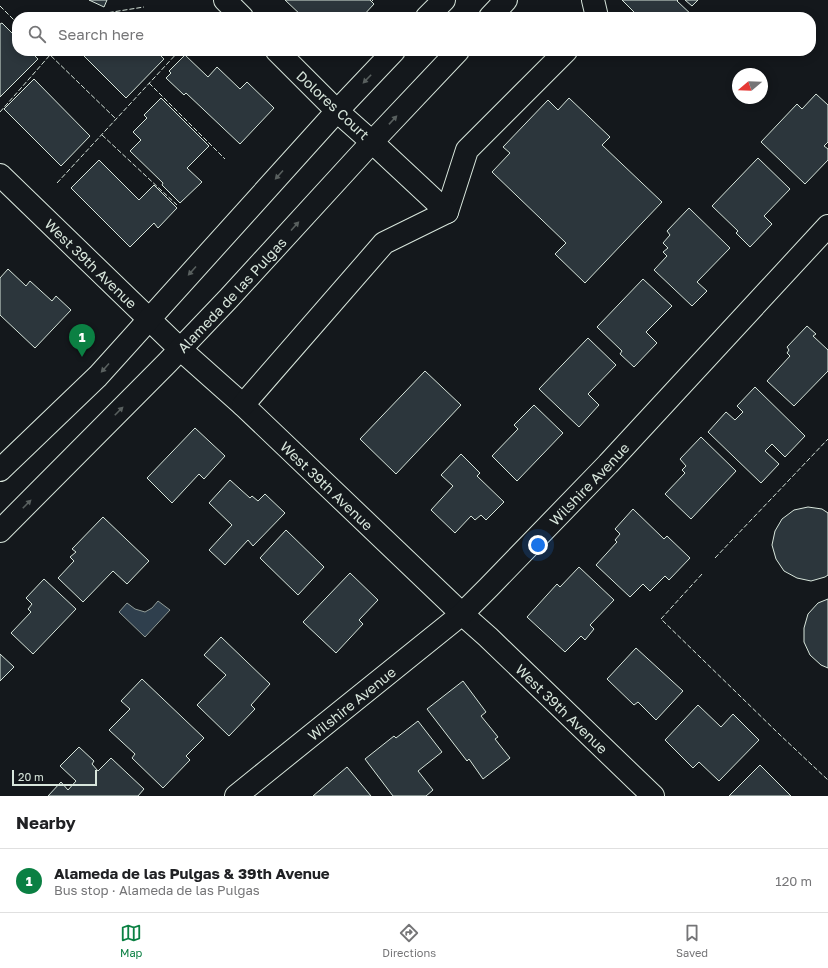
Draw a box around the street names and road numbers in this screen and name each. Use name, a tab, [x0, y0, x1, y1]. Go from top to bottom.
street label: Dolores Court	[293, 67, 373, 143]
street label: West 39th Avenue	[42, 215, 141, 312]
street label: Alameda de las Pulgas	[174, 233, 289, 356]
street label: West 39th Avenue	[277, 437, 377, 533]
street label: Wilshire Avenue	[545, 439, 632, 528]
street label: West 39th Avenue	[512, 660, 612, 757]
street label: Wilshire Avenue	[304, 663, 399, 744]

